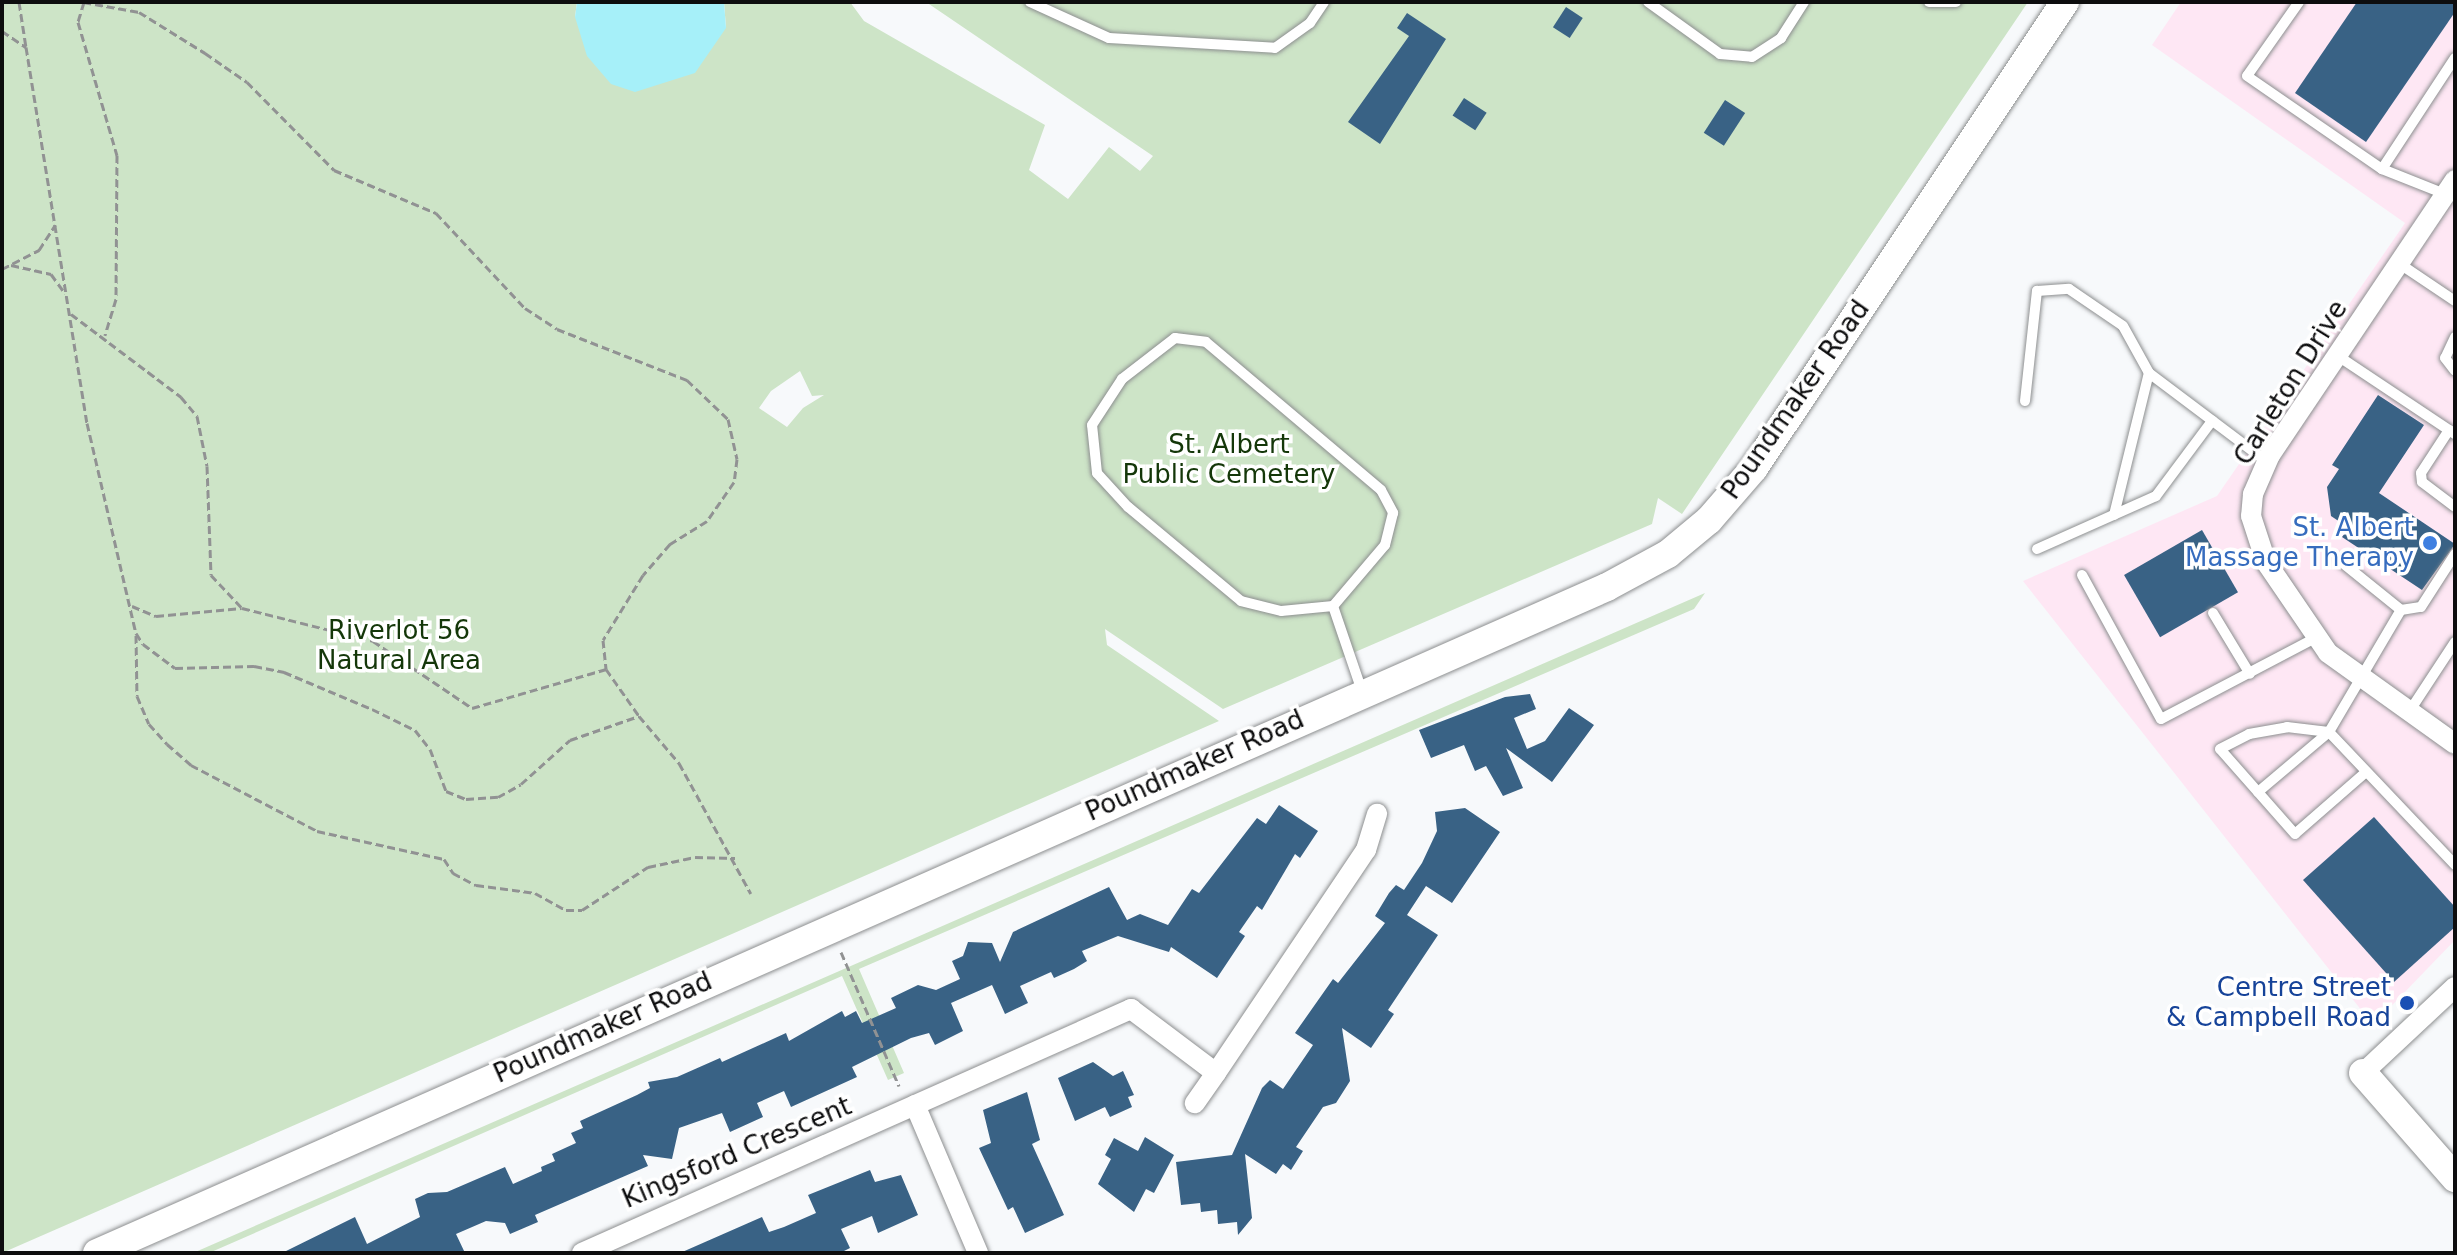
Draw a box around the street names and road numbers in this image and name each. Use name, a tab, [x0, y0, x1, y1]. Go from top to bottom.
street label: Poundmaker Road	[1716, 295, 1876, 505]
street label: Carleton Drive	[2228, 295, 2354, 471]
street label: Poundmaker Road	[1081, 704, 1309, 828]
street label: Poundmaker Road	[489, 966, 717, 1090]
street label: Kingsford Crescent	[618, 1091, 856, 1215]

